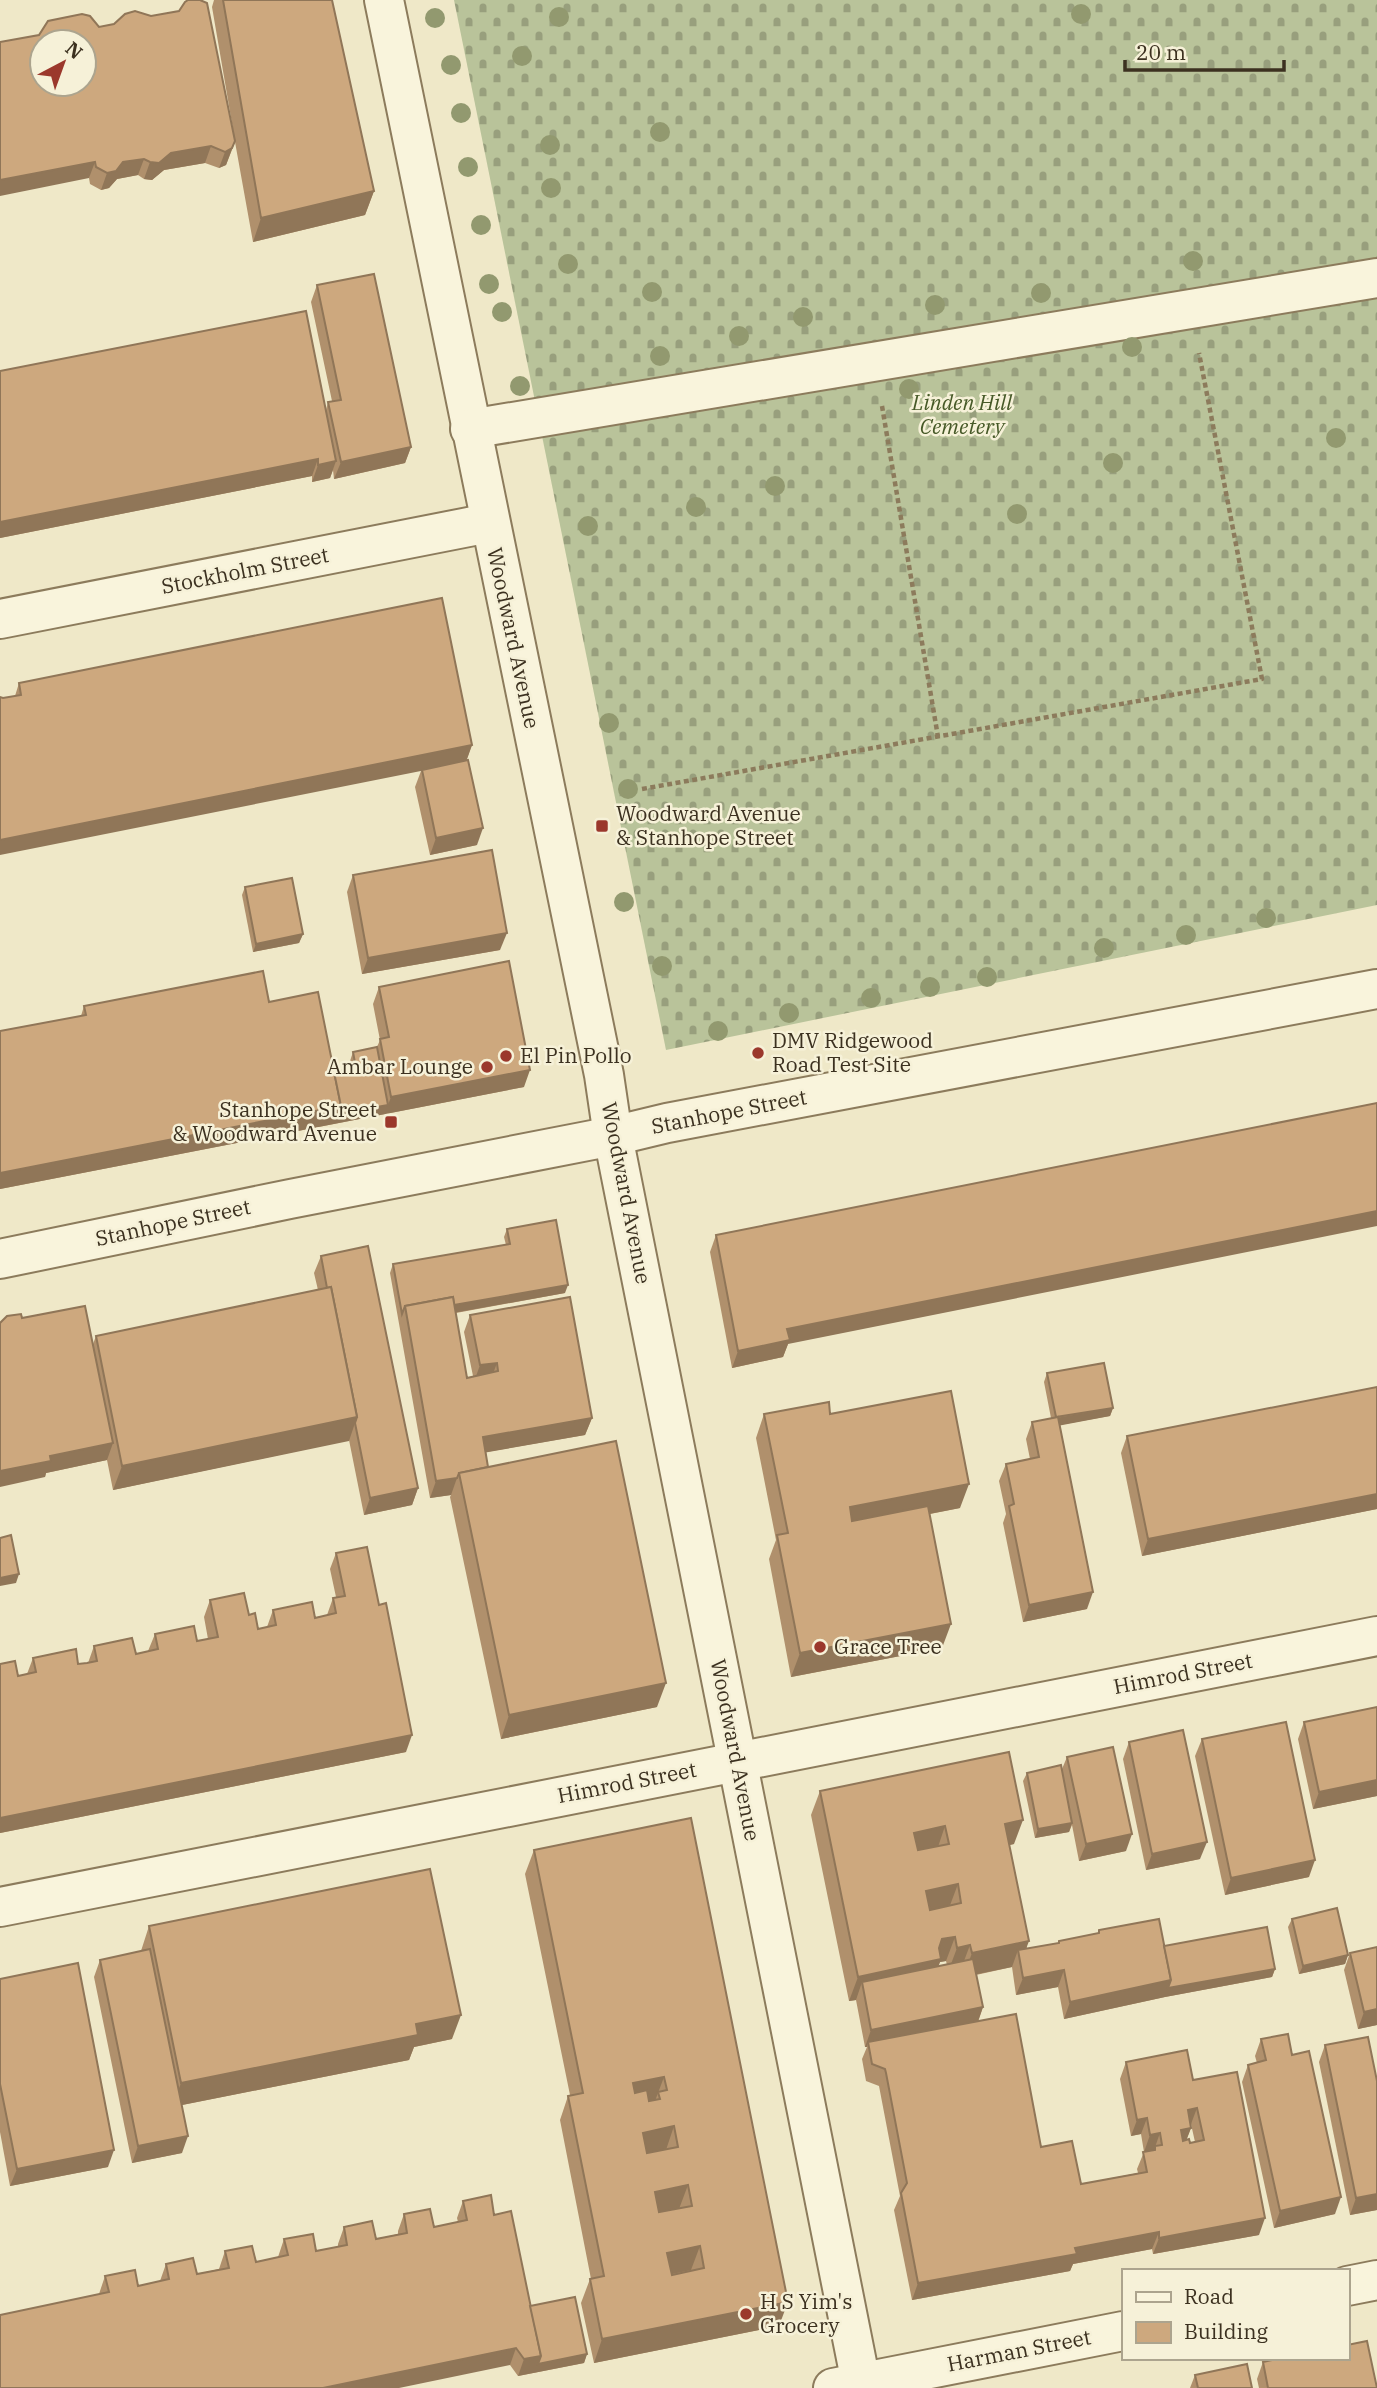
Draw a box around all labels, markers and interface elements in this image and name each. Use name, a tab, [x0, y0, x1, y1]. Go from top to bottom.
north arrow	[28, 28, 98, 98]
scale bar	[1125, 28, 1284, 72]
text: N	[61, 36, 88, 64]
text: 20 m	[1136, 38, 1186, 66]
park label: Linden Hill Cemetery	[911, 388, 1013, 440]
street label: Stockholm Street	[159, 540, 331, 600]
street label: Woodward Avenue	[481, 545, 547, 731]
place label: Woodward Avenue & Stanhope Street	[616, 799, 801, 851]
marker: Woodward Avenue & Stanhope Street	[594, 818, 610, 834]
place label: DMV Ridgewood Road Test Site	[772, 1026, 933, 1078]
place label: El Pin Pollo	[520, 1041, 632, 1069]
marker: DMV Ridgewood Road Test Site	[750, 1045, 766, 1061]
marker: El Pin Pollo	[498, 1048, 514, 1064]
place label: Ambar Lounge	[327, 1052, 473, 1080]
marker: Ambar Lounge	[479, 1059, 495, 1075]
street label: Stanhope Street	[649, 1082, 809, 1140]
place label: Stanhope Street & Woodward Avenue	[173, 1095, 377, 1147]
street label: Woodward Avenue	[596, 1100, 658, 1286]
marker: Stanhope Street & Woodward Avenue	[383, 1114, 399, 1130]
street label: Stanhope Street	[93, 1192, 253, 1252]
place label: Grace Tree	[834, 1632, 942, 1660]
marker: Grace Tree	[812, 1639, 828, 1655]
street label: Himrod Street	[1111, 1646, 1255, 1700]
street label: Woodward Avenue	[705, 1657, 767, 1843]
street label: Himrod Street	[555, 1755, 699, 1809]
legend	[1122, 2269, 1349, 2360]
text: Road	[1184, 2282, 1234, 2310]
place label: H S Yim's Grocery	[760, 2287, 853, 2339]
marker: H S Yim's Grocery	[738, 2306, 754, 2322]
text: Building	[1184, 2317, 1269, 2345]
street label: Harman Street	[944, 2322, 1093, 2378]

